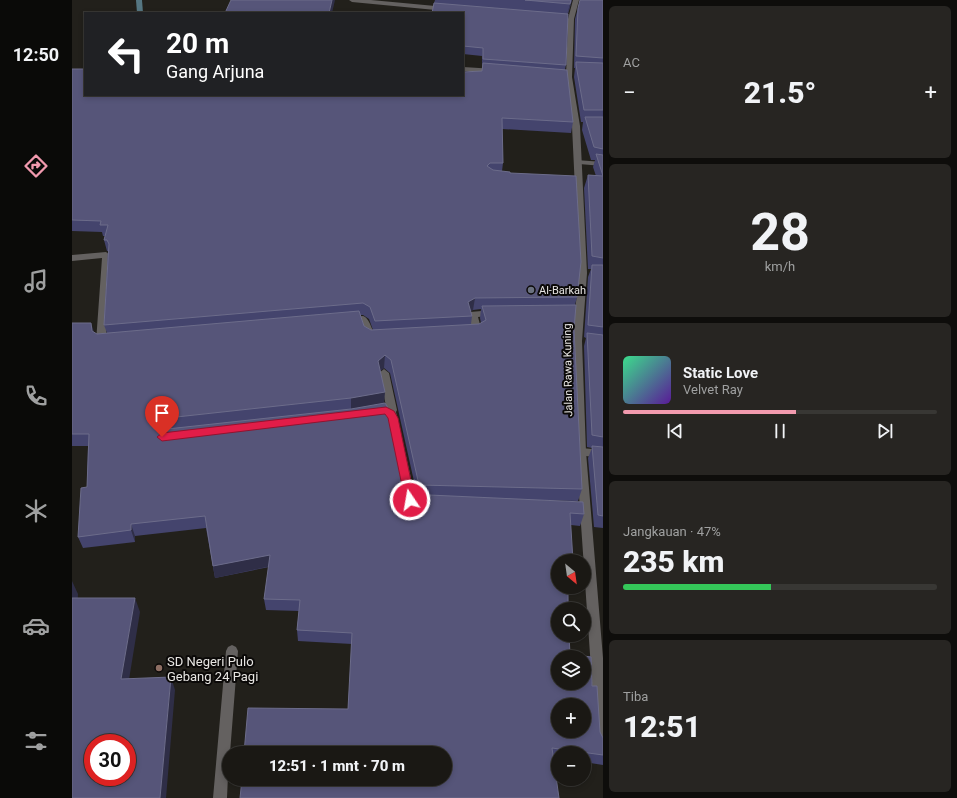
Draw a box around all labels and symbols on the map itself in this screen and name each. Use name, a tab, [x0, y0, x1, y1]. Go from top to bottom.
place label: Al-Barkah	[539, 284, 586, 297]
marker: Al-Barkah	[526, 285, 536, 295]
street label: Jalan Rawa Kuning	[561, 323, 575, 417]
pin	[145, 396, 179, 437]
position arrow	[389, 479, 431, 521]
north arrow	[551, 554, 591, 594]
place label: SD Negeri Pulo Gebang 24 Pagi	[167, 654, 258, 684]
marker: SD Negeri Pulo Gebang 24 Pagi	[154, 663, 164, 673]
speed limit sign: 30	[84, 734, 136, 786]

